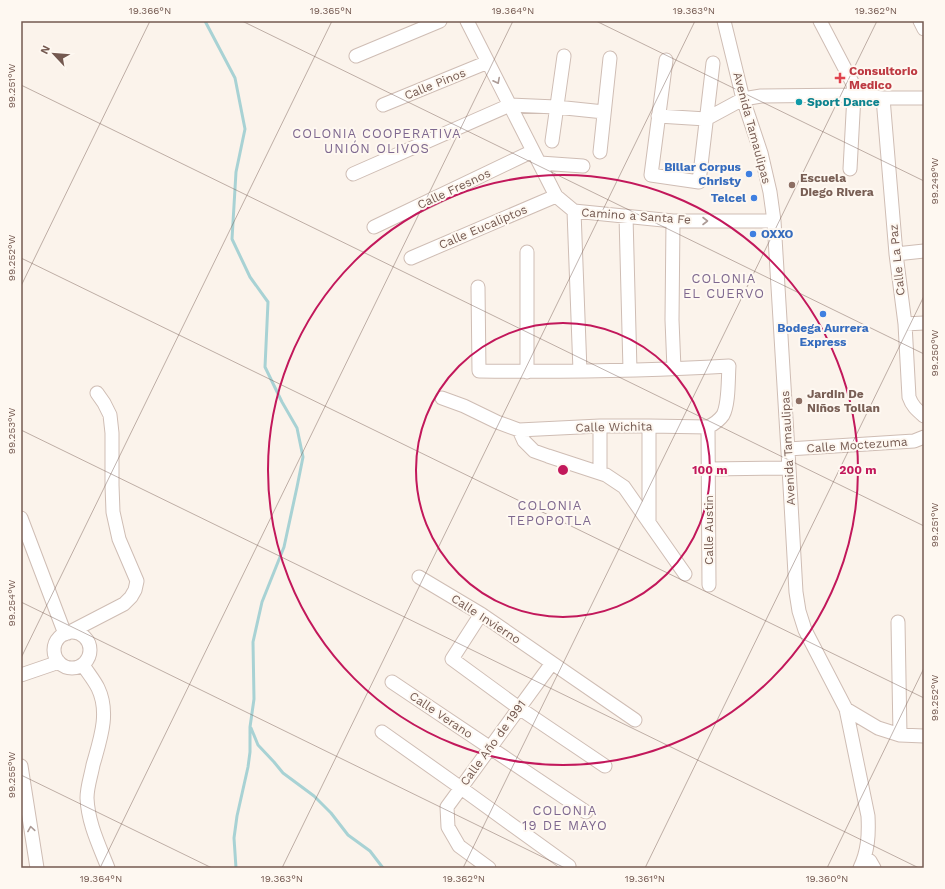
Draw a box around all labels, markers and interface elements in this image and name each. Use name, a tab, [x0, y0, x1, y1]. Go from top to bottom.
text: 19.366°N	[129, 5, 171, 16]
text: 19.365°N	[310, 5, 352, 16]
text: 19.364°N	[492, 5, 534, 16]
text: 19.363°N	[673, 5, 715, 16]
text: 19.362°N	[855, 5, 897, 16]
north arrow	[34, 34, 74, 74]
text: N	[38, 43, 53, 56]
text: 99.251°W	[6, 63, 17, 108]
place label: Consultorio Medico	[849, 64, 918, 92]
street label: Calle Pinos	[402, 65, 468, 103]
street label: Avenida Tamaulipas	[730, 71, 774, 185]
marker: Consultorio Medico	[834, 72, 846, 84]
one-way arrow	[492, 77, 500, 84]
place label: Sport Dance	[807, 95, 880, 109]
marker: Sport Dance	[794, 97, 804, 107]
district label: COLONIA COOPERATIVA UNIÓN OLIVOS	[292, 126, 462, 156]
text: 99.249°W	[929, 157, 940, 204]
place label: Billar Corpus Christy	[664, 160, 742, 188]
street label: Calle Fresnos	[415, 166, 493, 212]
marker: Billar Corpus Christy	[744, 169, 754, 179]
place label: Escuela Diego Rivera	[800, 171, 874, 199]
marker: Escuela Diego Rivera	[787, 180, 797, 190]
place label: Telcel	[711, 191, 746, 205]
marker: Telcel	[749, 193, 759, 203]
street label: Calle Eucaliptos	[437, 202, 529, 252]
street label: Camino a Santa Fe	[581, 205, 691, 227]
one-way arrow	[702, 217, 708, 225]
street label: Calle La Paz	[886, 224, 908, 296]
place label: OXXO	[761, 227, 794, 241]
marker: OXXO	[748, 229, 758, 239]
text: 99.252°W	[6, 234, 17, 281]
district label: COLONIA EL CUERVO	[683, 271, 765, 301]
marker: Bodega Aurrera Express	[818, 309, 828, 319]
place label: Bodega Aurrera Express	[777, 321, 869, 349]
text: 99.250°W	[929, 329, 940, 376]
place label: Jardin De Niños Tollan	[807, 387, 880, 415]
street label: Avenida Tamaulipas	[778, 390, 798, 506]
marker: Jardin De Niños Tollan	[794, 396, 804, 406]
text: 99.253°W	[6, 407, 17, 454]
street label: Calle Wichita	[575, 419, 653, 435]
street label: Calle Moctezuma	[806, 434, 908, 456]
centre of rings	[556, 463, 570, 477]
text: 100 m	[692, 463, 728, 477]
text: 200 m	[839, 463, 877, 477]
street label: Calle Austin	[702, 495, 716, 565]
district label: COLONIA TEPOPOTLA	[508, 498, 592, 528]
text: 99.251°W	[929, 502, 940, 547]
text: 99.254°W	[6, 579, 17, 626]
street label: Calle Invierno	[449, 591, 523, 647]
text: 99.252°W	[929, 674, 940, 721]
street label: Calle Verano	[407, 689, 475, 741]
street label: Calle Año de 1991	[457, 698, 529, 788]
text: 99.255°W	[6, 751, 17, 798]
district label: COLONIA 19 DE MAYO	[522, 803, 608, 833]
one-way arrow	[27, 826, 36, 833]
text: 19.364°N	[80, 873, 122, 884]
text: 19.363°N	[261, 873, 303, 884]
text: 19.362°N	[443, 873, 485, 884]
text: 19.361°N	[625, 873, 665, 884]
text: 19.360°N	[806, 873, 848, 884]

